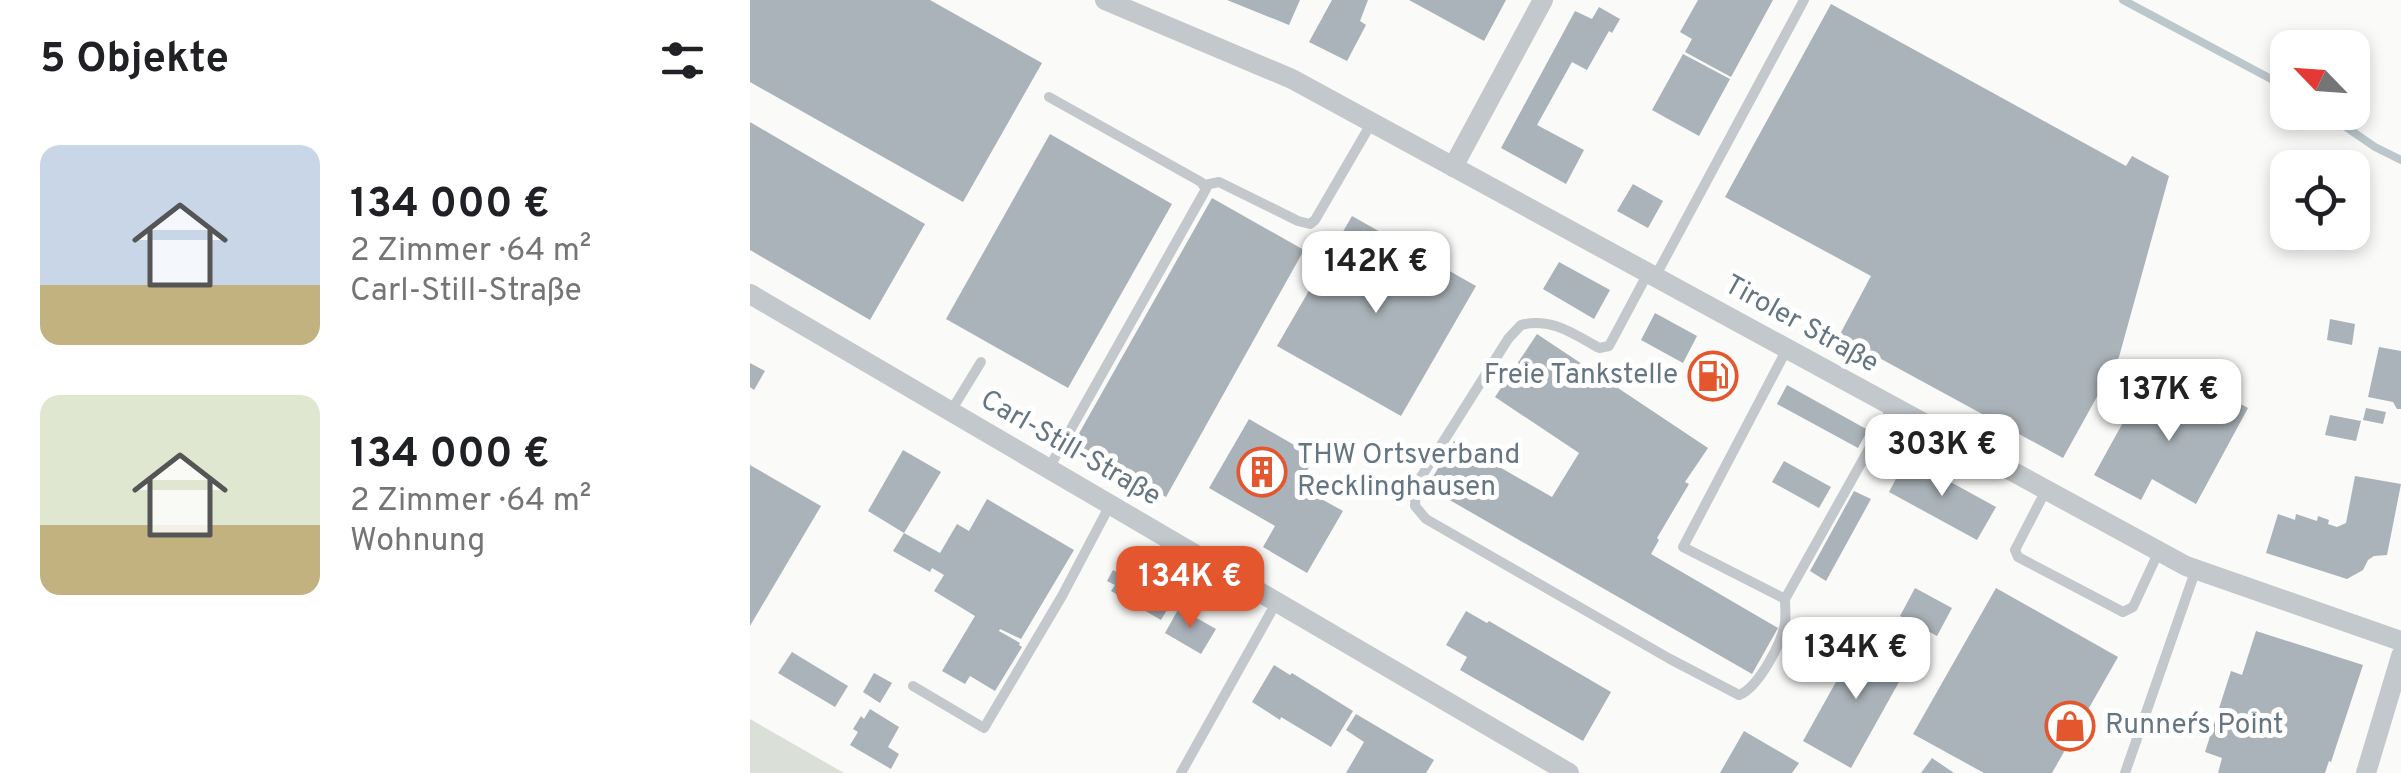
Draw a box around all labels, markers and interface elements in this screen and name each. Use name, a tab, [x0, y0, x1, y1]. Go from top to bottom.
north arrow	[2270, 30, 2370, 130]
map controls	[2270, 30, 2370, 250]
icon: filters	[655, 33, 710, 88]
text: 5 Objekte	[40, 34, 229, 87]
button: locate	[2270, 150, 2370, 250]
text: 134 000 €	[350, 179, 550, 232]
icon: home	[120, 185, 240, 305]
pin: 142K €	[1295, 231, 1457, 316]
text: 2 Zimmer · 64 m²	[350, 232, 591, 272]
text: 142K €	[1324, 243, 1428, 283]
street label: Tiroler Straße	[1718, 268, 1884, 382]
text: Carl-Still-Straße	[350, 272, 582, 312]
fuel station icon: Freie Tankstelle	[1687, 350, 1739, 402]
place label: Freie Tankstelle	[1484, 358, 1678, 394]
pin: 137K €	[2088, 359, 2250, 444]
text: 137K €	[2119, 371, 2219, 411]
street label: Carl-Still-Straße	[973, 383, 1167, 515]
pin: 303K €	[1861, 414, 2023, 499]
text: 303K €	[1887, 426, 1997, 466]
text: 134 000 €	[350, 429, 550, 482]
icon: home	[120, 435, 240, 555]
place label: THW Ortsverband Recklinghausen	[1297, 438, 1520, 506]
building icon: THW Ortsverband Recklinghausen	[1236, 446, 1288, 498]
text: 2 Zimmer · 64 m²	[350, 482, 591, 522]
text: Wohnung	[350, 522, 485, 562]
pin: 134K €	[1109, 546, 1271, 631]
text: 134K €	[1138, 558, 1242, 598]
pin: 134K €	[1775, 617, 1937, 702]
text: 134K €	[1804, 629, 1908, 669]
shop icon: Runner´s Point	[2044, 700, 2096, 752]
place label: Runner´s Point	[2105, 708, 2284, 744]

